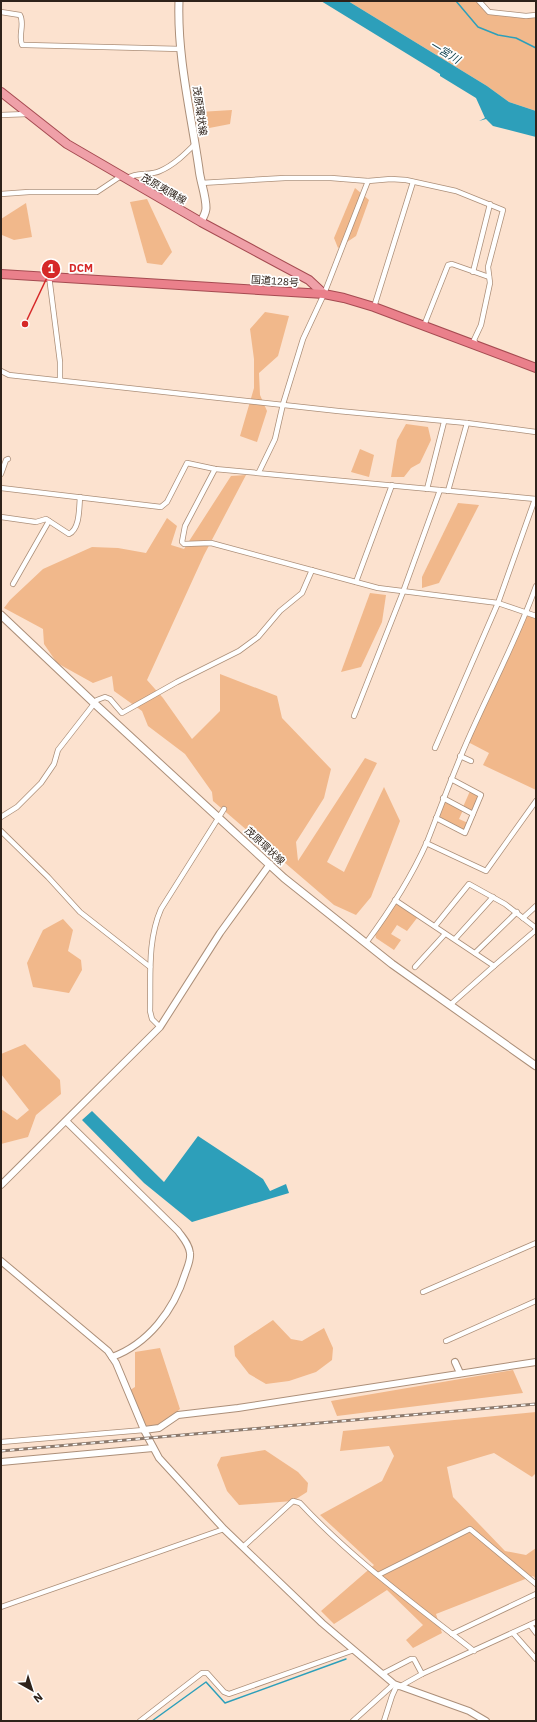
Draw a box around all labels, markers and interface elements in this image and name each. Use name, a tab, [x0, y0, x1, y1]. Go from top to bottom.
water label: 一宮川	[427, 38, 464, 67]
street label: 茂原環状線	[190, 85, 210, 137]
street label: 茂原夷隅線	[139, 171, 189, 207]
callout: DCM	[41, 257, 100, 280]
text: 1	[47, 261, 55, 276]
text: DCM	[69, 261, 93, 275]
street label: 国道128号	[251, 273, 299, 289]
street label: 茂原環状線	[242, 824, 288, 868]
north arrow	[12, 1670, 52, 1710]
text: N	[31, 1690, 46, 1706]

